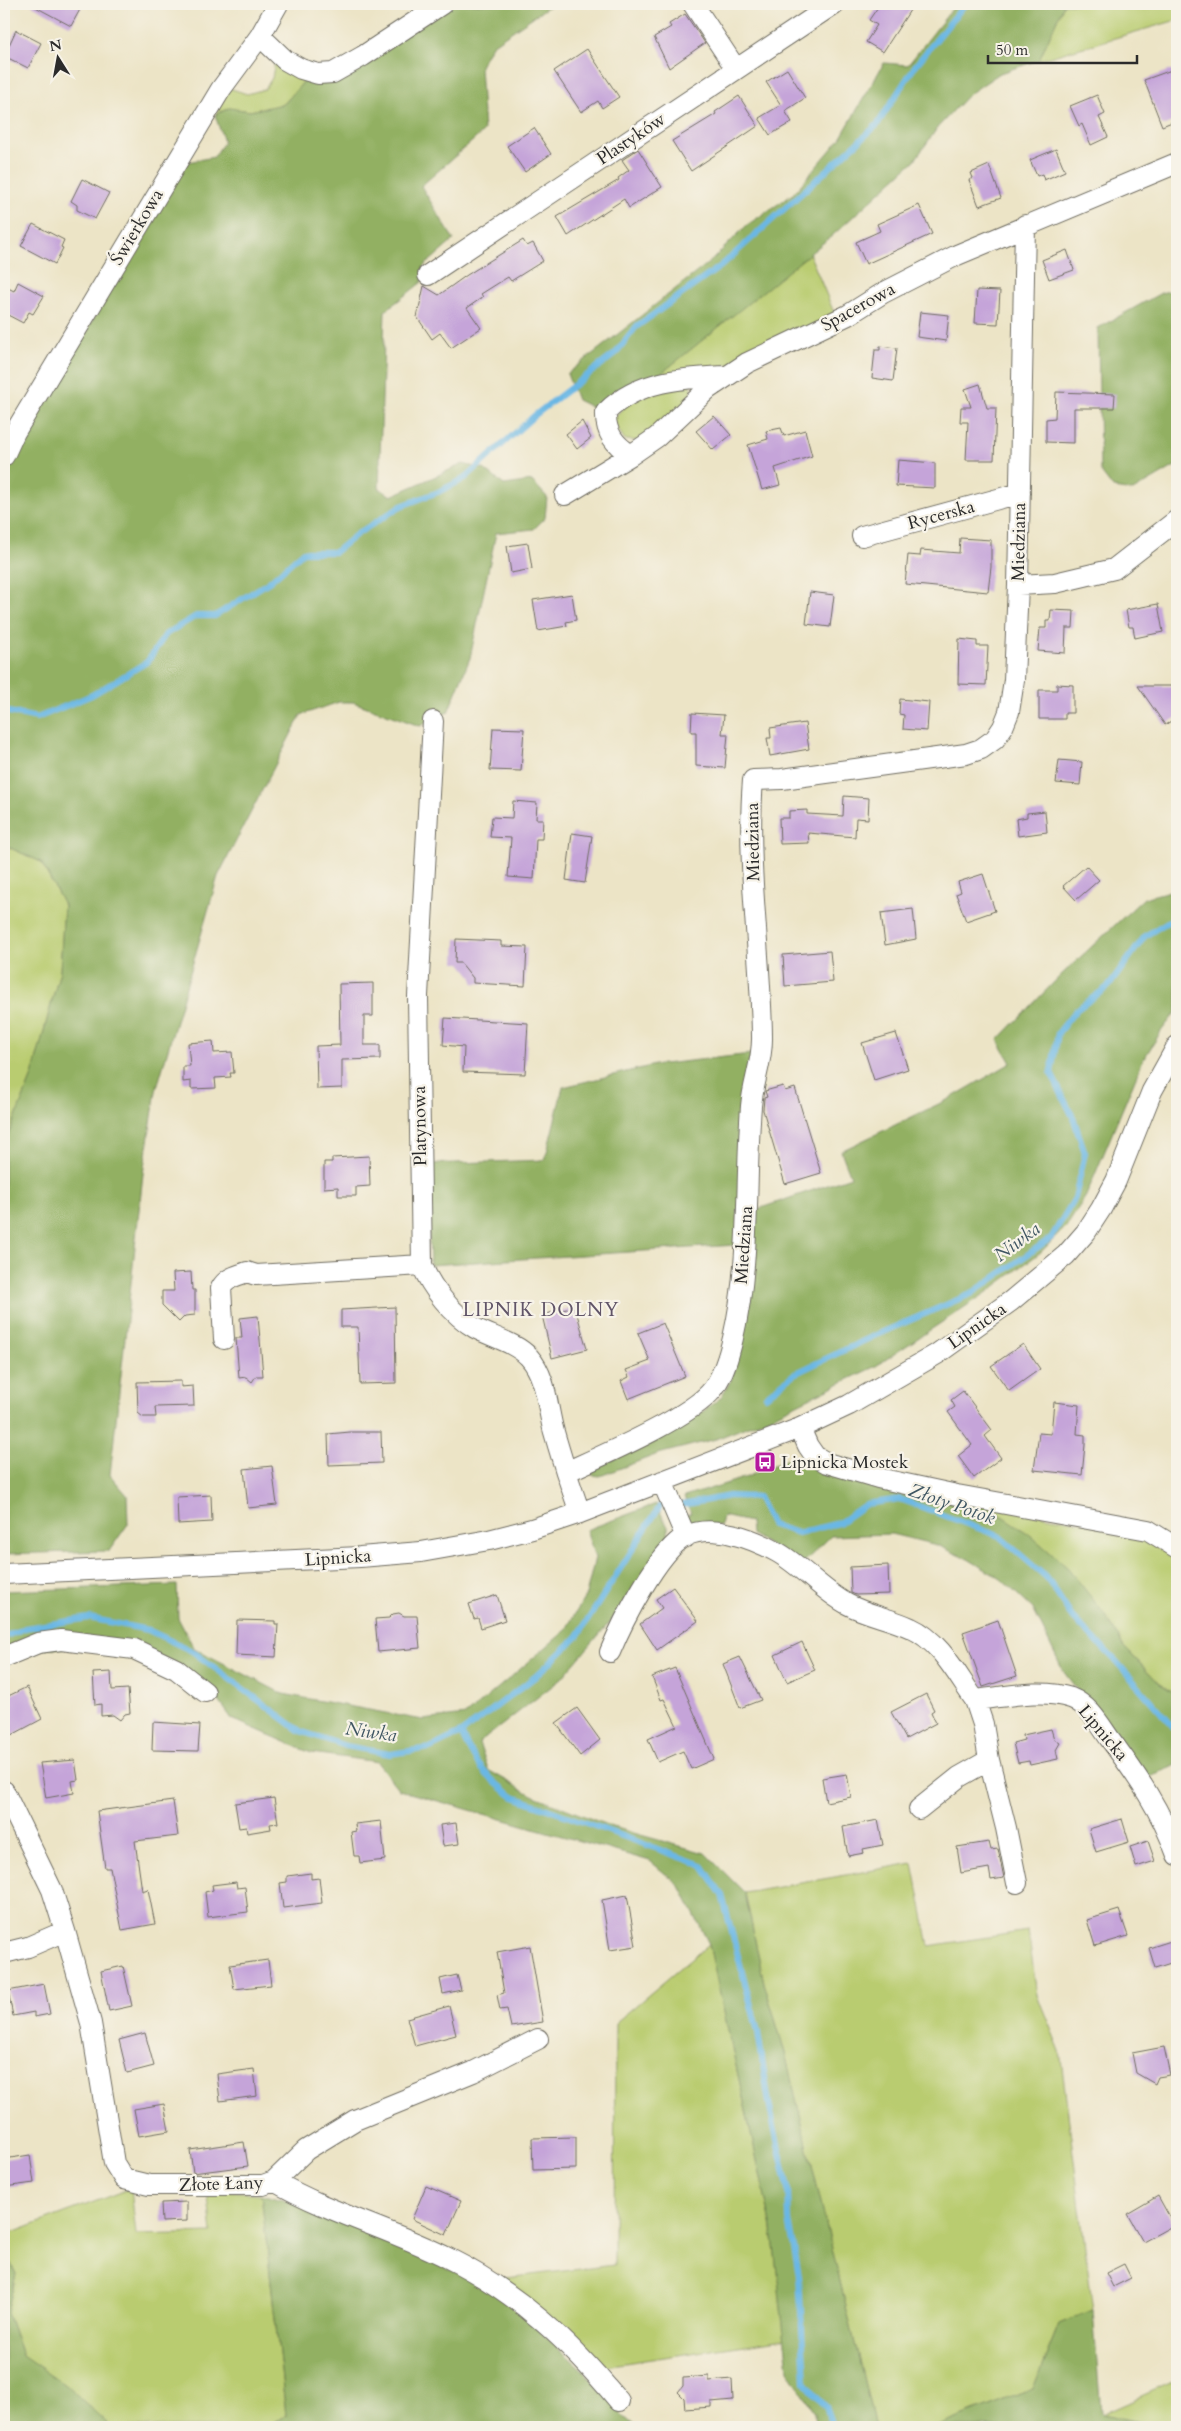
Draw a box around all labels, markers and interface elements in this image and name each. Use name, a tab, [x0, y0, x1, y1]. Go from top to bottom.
north arrow	[32, 32, 82, 82]
scale bar	[988, 32, 1137, 64]
text: N	[48, 35, 63, 56]
text: 50 m	[996, 40, 1028, 60]
street label: Plastyków	[592, 107, 671, 171]
street label: Świerkowa	[104, 184, 170, 270]
street label: Spacerowa	[816, 276, 900, 338]
street label: Rycerska	[905, 494, 977, 536]
street label: Miedziana	[1006, 502, 1032, 582]
street label: Miedziana	[740, 802, 766, 882]
street label: Platynowa	[407, 1085, 433, 1166]
street label: Miedziana	[729, 1205, 759, 1285]
water label: Niwka	[989, 1216, 1046, 1268]
district label: LIPNIK DOLNY	[463, 1297, 619, 1323]
street label: Lipnicka	[943, 1297, 1012, 1355]
bus stop icon: Lipnicka Mostek	[753, 1450, 777, 1474]
place label: Lipnicka Mostek	[781, 1450, 909, 1475]
water label: Złoty Potok	[905, 1477, 999, 1531]
street label: Lipnicka	[304, 1543, 372, 1573]
street label: Lipnicka	[1072, 1700, 1134, 1767]
water label: Niwka	[344, 1716, 399, 1749]
street label: Złote Łany	[178, 2170, 264, 2198]

